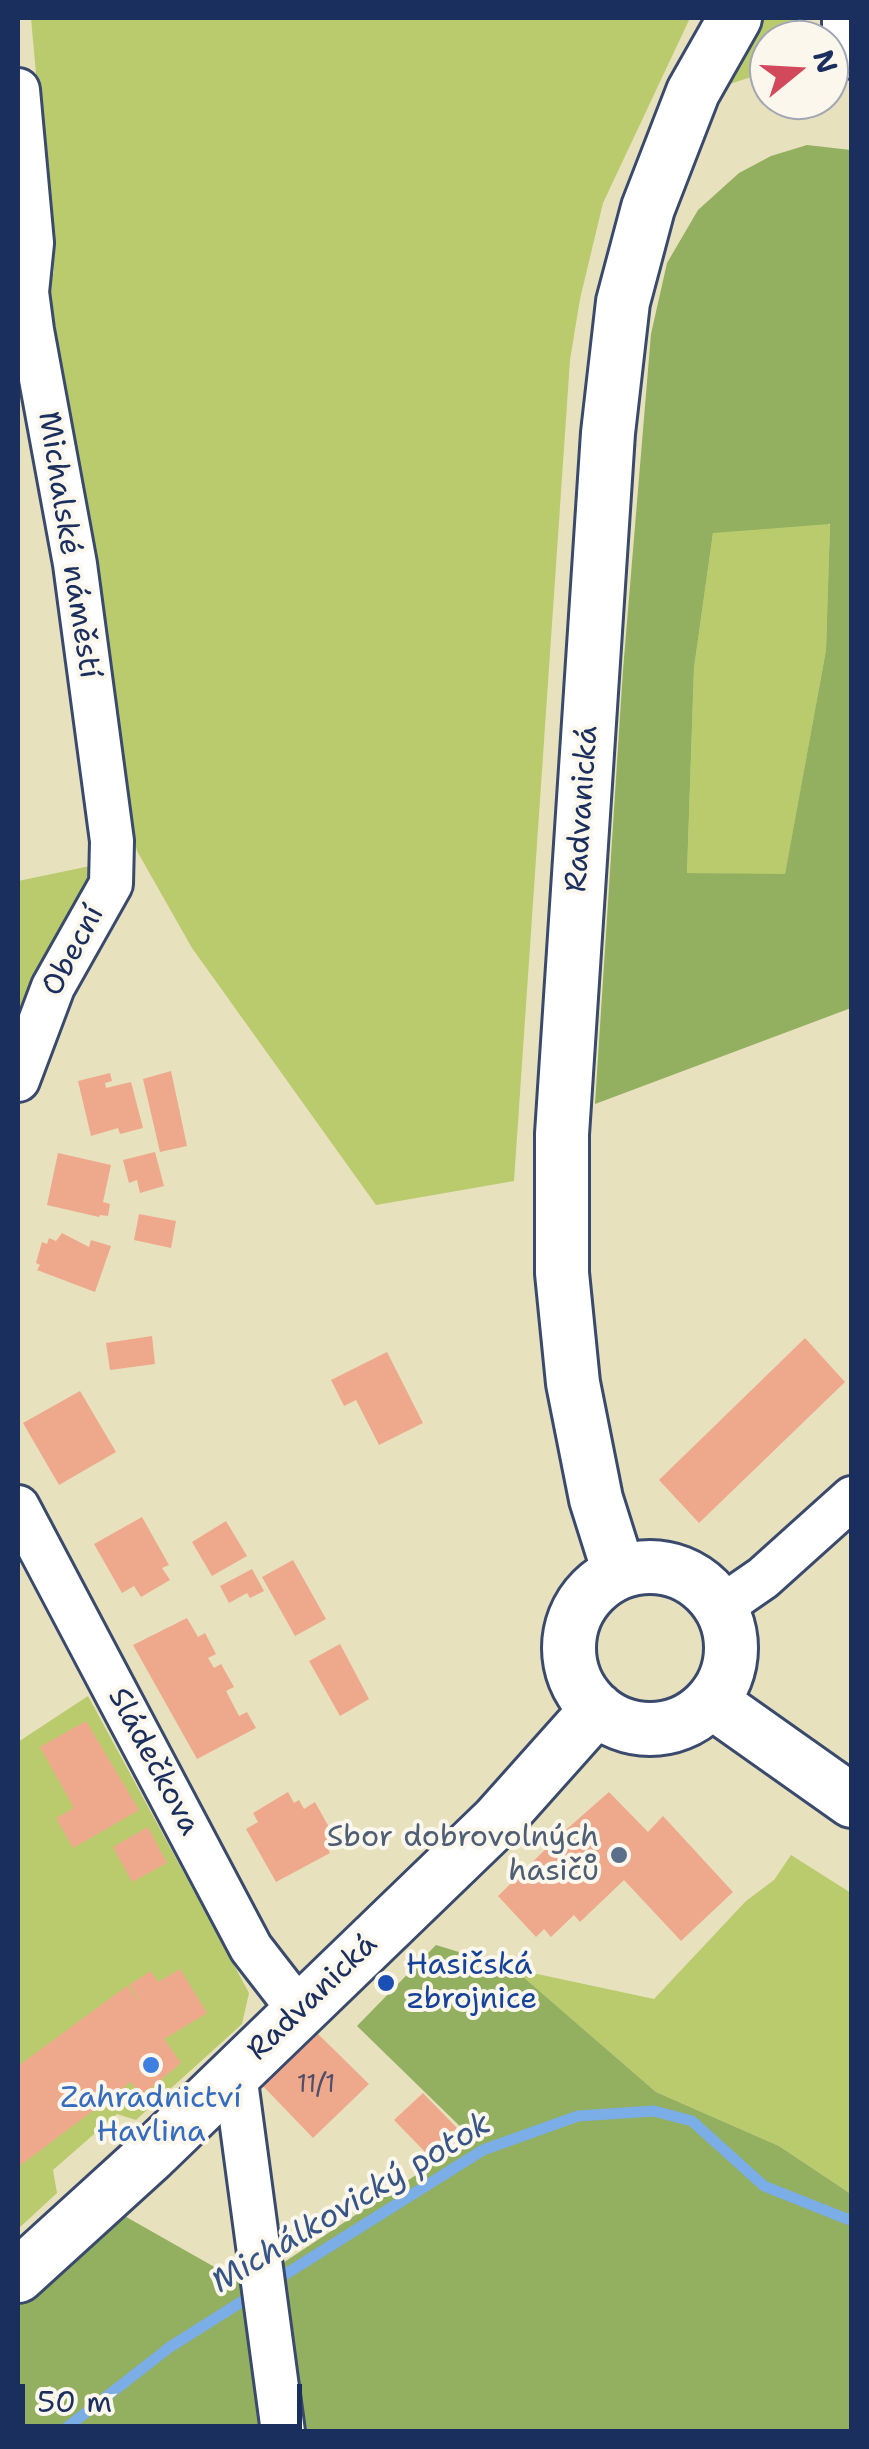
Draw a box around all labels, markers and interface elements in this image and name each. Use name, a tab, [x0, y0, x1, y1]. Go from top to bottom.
north arrow	[749, 20, 849, 120]
text: N	[804, 45, 847, 78]
street label: Michalské náměstí	[29, 409, 107, 681]
street label: Radvanická	[559, 725, 607, 893]
street label: Obecní	[35, 900, 113, 1002]
street label: Sládečkova	[99, 1682, 207, 1842]
place label: Sbor dobrovolných hasičů	[327, 1820, 599, 1890]
marker: Sbor dobrovolných hasičů	[608, 1844, 630, 1866]
street label: Radvanická	[240, 1927, 386, 2069]
place label: Hasičská zbrojnice	[406, 1948, 537, 2018]
marker: Hasičská zbrojnice	[375, 1972, 397, 1994]
marker: Zahradnictví Havlina	[140, 2054, 162, 2076]
house number: 11/1	[297, 2070, 335, 2100]
place label: Zahradnictví Havlina	[60, 2081, 242, 2152]
water label: Michálkovický potok	[205, 2105, 499, 2303]
scale bar	[25, 2364, 308, 2426]
text: 50 m	[37, 2381, 112, 2422]

